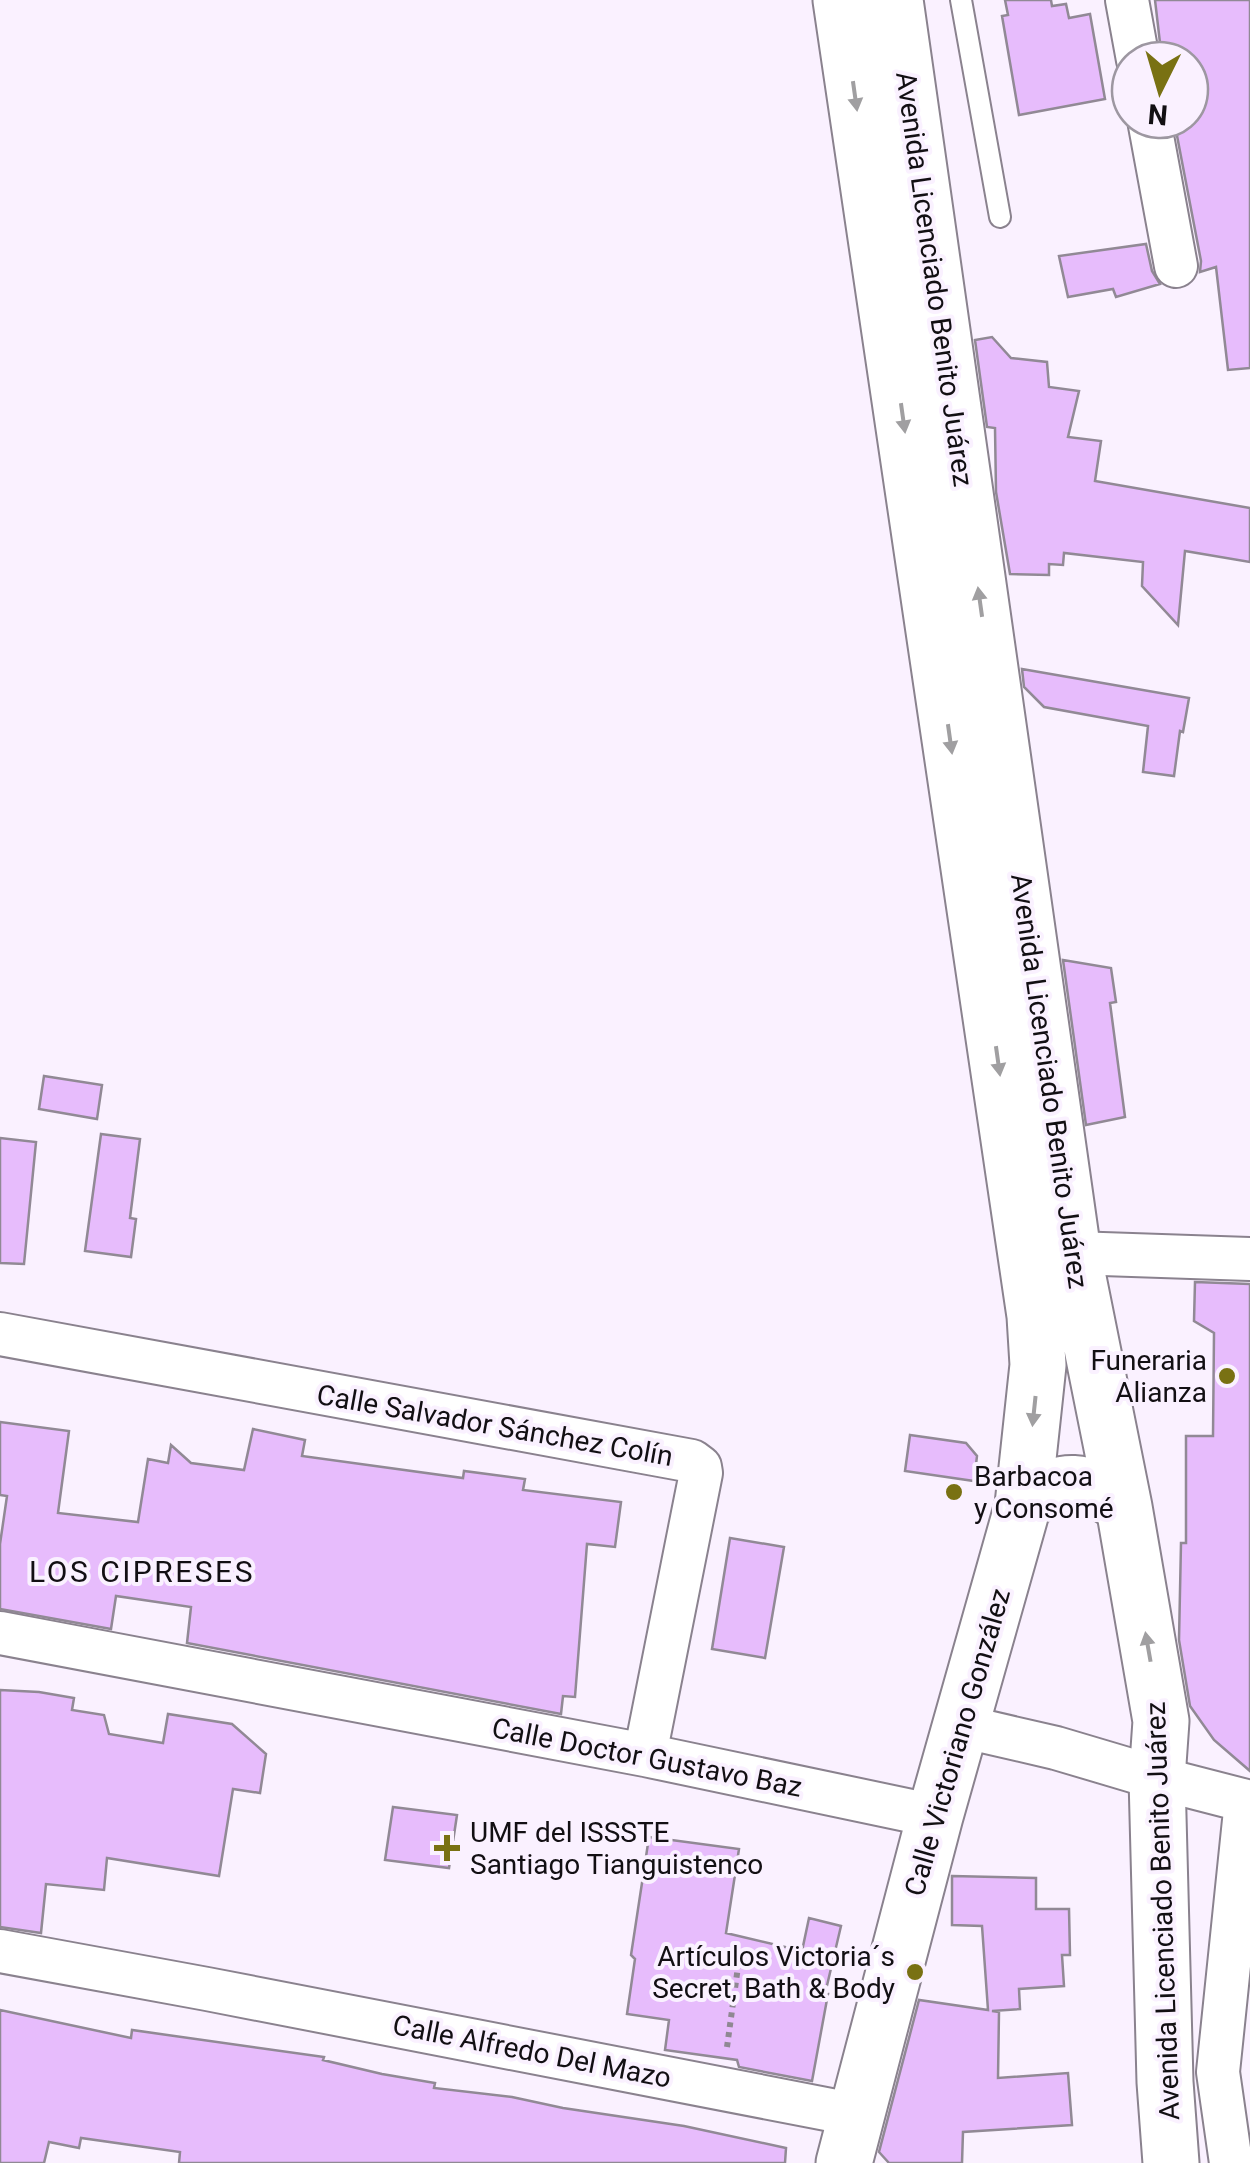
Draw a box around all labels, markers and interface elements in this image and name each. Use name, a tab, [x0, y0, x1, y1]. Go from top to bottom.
north arrow	[1110, 40, 1210, 140]
street label: Avenida Licenciado Benito Juárez	[889, 69, 980, 489]
one-way arrow	[848, 81, 864, 113]
text: N	[1147, 97, 1169, 132]
one-way arrow	[895, 403, 911, 434]
one-way arrow	[972, 585, 988, 617]
one-way arrow	[943, 724, 959, 756]
street label: Avenida Licenciado Benito Juárez	[1004, 871, 1095, 1291]
one-way arrow	[990, 1046, 1006, 1077]
place label: Funeraria Alianza	[1090, 1344, 1207, 1409]
marker: Funeraria Alianza	[1216, 1365, 1238, 1387]
street label: Calle Salvador Sánchez Colín	[314, 1378, 675, 1473]
one-way arrow	[1026, 1395, 1042, 1427]
place label: Barbacoa y Consomé	[974, 1460, 1114, 1525]
marker: Barbacoa y Consomé	[943, 1481, 965, 1503]
district label: LOS CIPRESES	[29, 1554, 255, 1589]
street label: Calle Victoriano González	[898, 1585, 1017, 1900]
one-way arrow	[1140, 1631, 1155, 1662]
street label: Avenida Licenciado Benito Juárez	[1139, 1701, 1186, 2121]
street label: Calle Doctor Gustavo Baz	[489, 1711, 805, 1804]
place label: UMF del ISSSTE Santiago Tianguistenco	[470, 1816, 763, 1881]
marker: UMF del ISSSTE Santiago Tianguistenco	[434, 1835, 460, 1861]
place label: Artículos Victoria´s Secret, Bath & Body	[652, 1940, 895, 2005]
marker: Artículos Victoria´s Secret, Bath & Body	[904, 1961, 926, 1983]
street label: Calle Alfredo Del Mazo	[390, 2008, 674, 2095]

